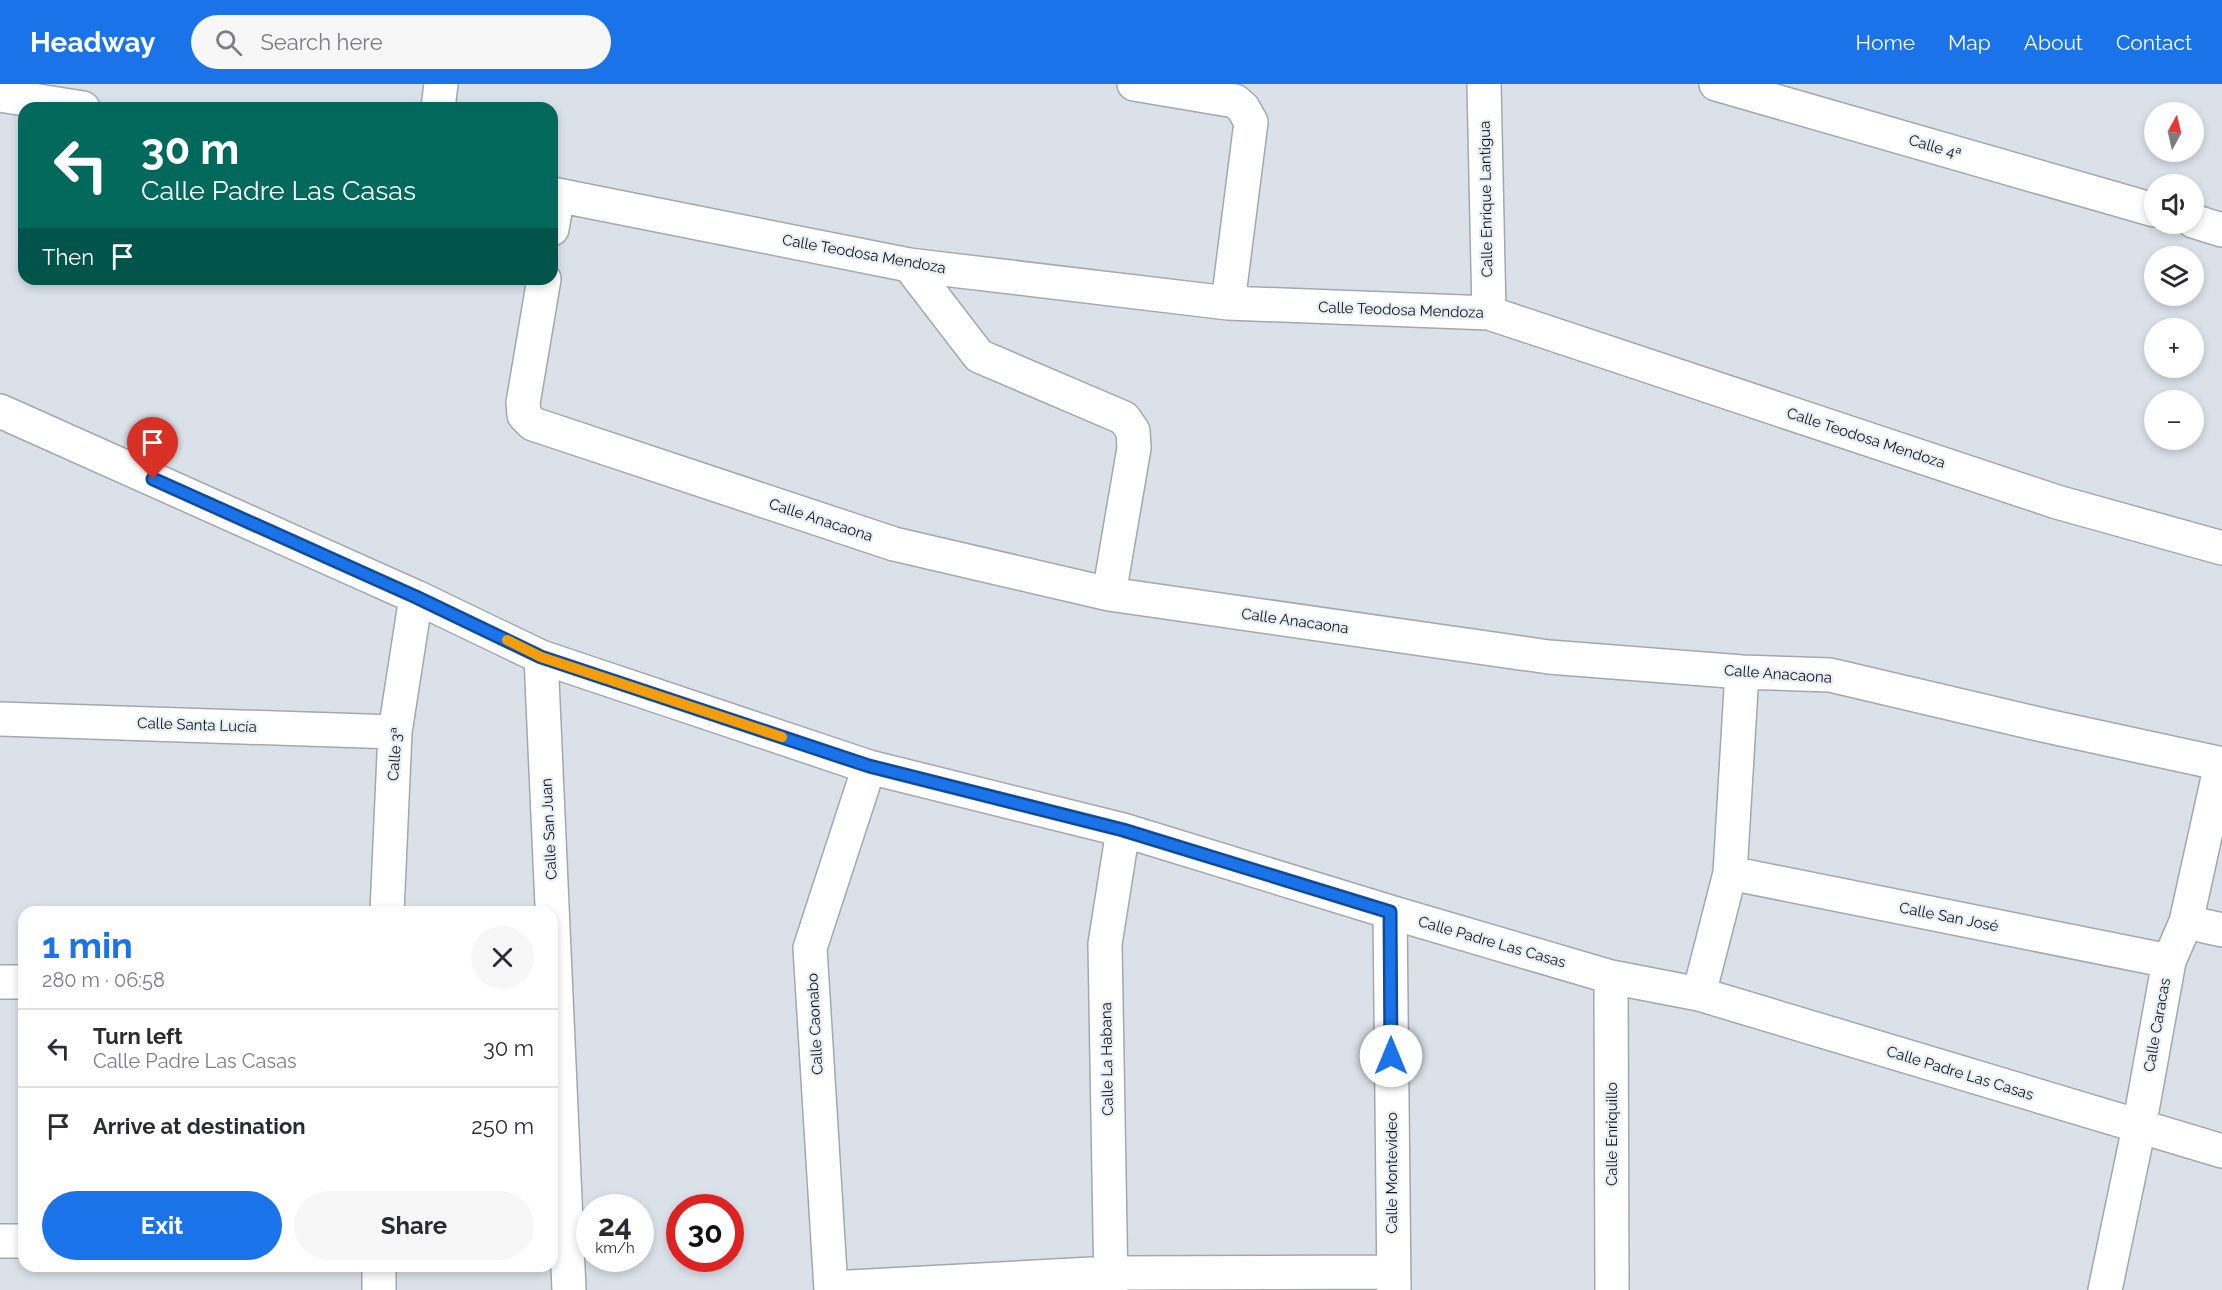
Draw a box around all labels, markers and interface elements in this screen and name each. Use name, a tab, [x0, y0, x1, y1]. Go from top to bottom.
search box	[191, 15, 611, 69]
text: Headway	[30, 26, 155, 59]
icon: search	[212, 26, 245, 59]
text: Search here	[260, 29, 383, 55]
text: Home	[1856, 30, 1915, 55]
text: Map	[1948, 30, 1991, 55]
text: About	[2024, 30, 2083, 55]
text: Contact	[2116, 30, 2192, 55]
north arrow	[2144, 102, 2204, 162]
map controls	[2144, 102, 2204, 450]
street label: Calle Enrique Lantigua	[1476, 121, 1496, 277]
text: 30 m	[141, 125, 239, 174]
icon: left	[42, 126, 120, 204]
street label: Calle 4ª	[1907, 131, 1963, 163]
button: sound	[2144, 174, 2204, 234]
text: Calle Padre Las Casas	[141, 175, 416, 206]
street label: Calle Teodosa Mendoza	[781, 231, 947, 277]
icon: arrive	[106, 240, 139, 273]
text: Then	[42, 244, 94, 270]
button: layers	[2144, 246, 2204, 306]
street label: Calle Teodosa Mendoza	[1318, 298, 1484, 322]
button: +	[2144, 318, 2204, 378]
button: −	[2144, 390, 2204, 450]
street label: Calle Teodosa Mendoza	[1784, 404, 1948, 472]
pin	[127, 417, 178, 479]
icon: arrive	[136, 426, 169, 459]
street label: Calle Anacaona	[767, 495, 875, 545]
street label: Calle Anacaona	[1240, 605, 1350, 637]
street label: Calle Anacaona	[1723, 661, 1833, 687]
street label: Calle Santa Lucía	[137, 714, 257, 736]
street label: Calle 3ª	[384, 727, 406, 781]
street label: Calle San Juan	[537, 778, 561, 880]
street label: Calle San José	[1898, 899, 2000, 935]
street label: Calle Padre Las Casas	[1416, 912, 1568, 972]
text: 1 min	[42, 924, 133, 966]
button: close	[471, 926, 534, 989]
text: 280 m · 06:58	[42, 968, 165, 992]
street label: Calle Caonabo	[803, 973, 827, 1075]
street label: Calle Caracas	[2140, 977, 2174, 1073]
street label: Calle La Habana	[1097, 1002, 1117, 1116]
text: Turn left	[93, 1023, 183, 1049]
position arrow	[1359, 1024, 1423, 1088]
icon: left	[42, 1032, 75, 1065]
text: 30 m	[483, 1035, 534, 1061]
street label: Calle Padre Las Casas	[1884, 1042, 2036, 1104]
text: Calle Padre Las Casas	[93, 1049, 297, 1073]
street label: Calle Enriquillo	[1603, 1082, 1621, 1186]
icon: arrive	[42, 1110, 75, 1143]
street label: Calle Montevideo	[1383, 1112, 1401, 1234]
text: Arrive at destination	[93, 1113, 306, 1139]
text: 250 m	[471, 1113, 534, 1139]
button: Exit	[42, 1191, 282, 1260]
button: Share	[294, 1191, 534, 1260]
speed limit sign: 30	[666, 1194, 744, 1272]
text: 24	[598, 1208, 632, 1243]
text: km/h	[595, 1239, 635, 1257]

